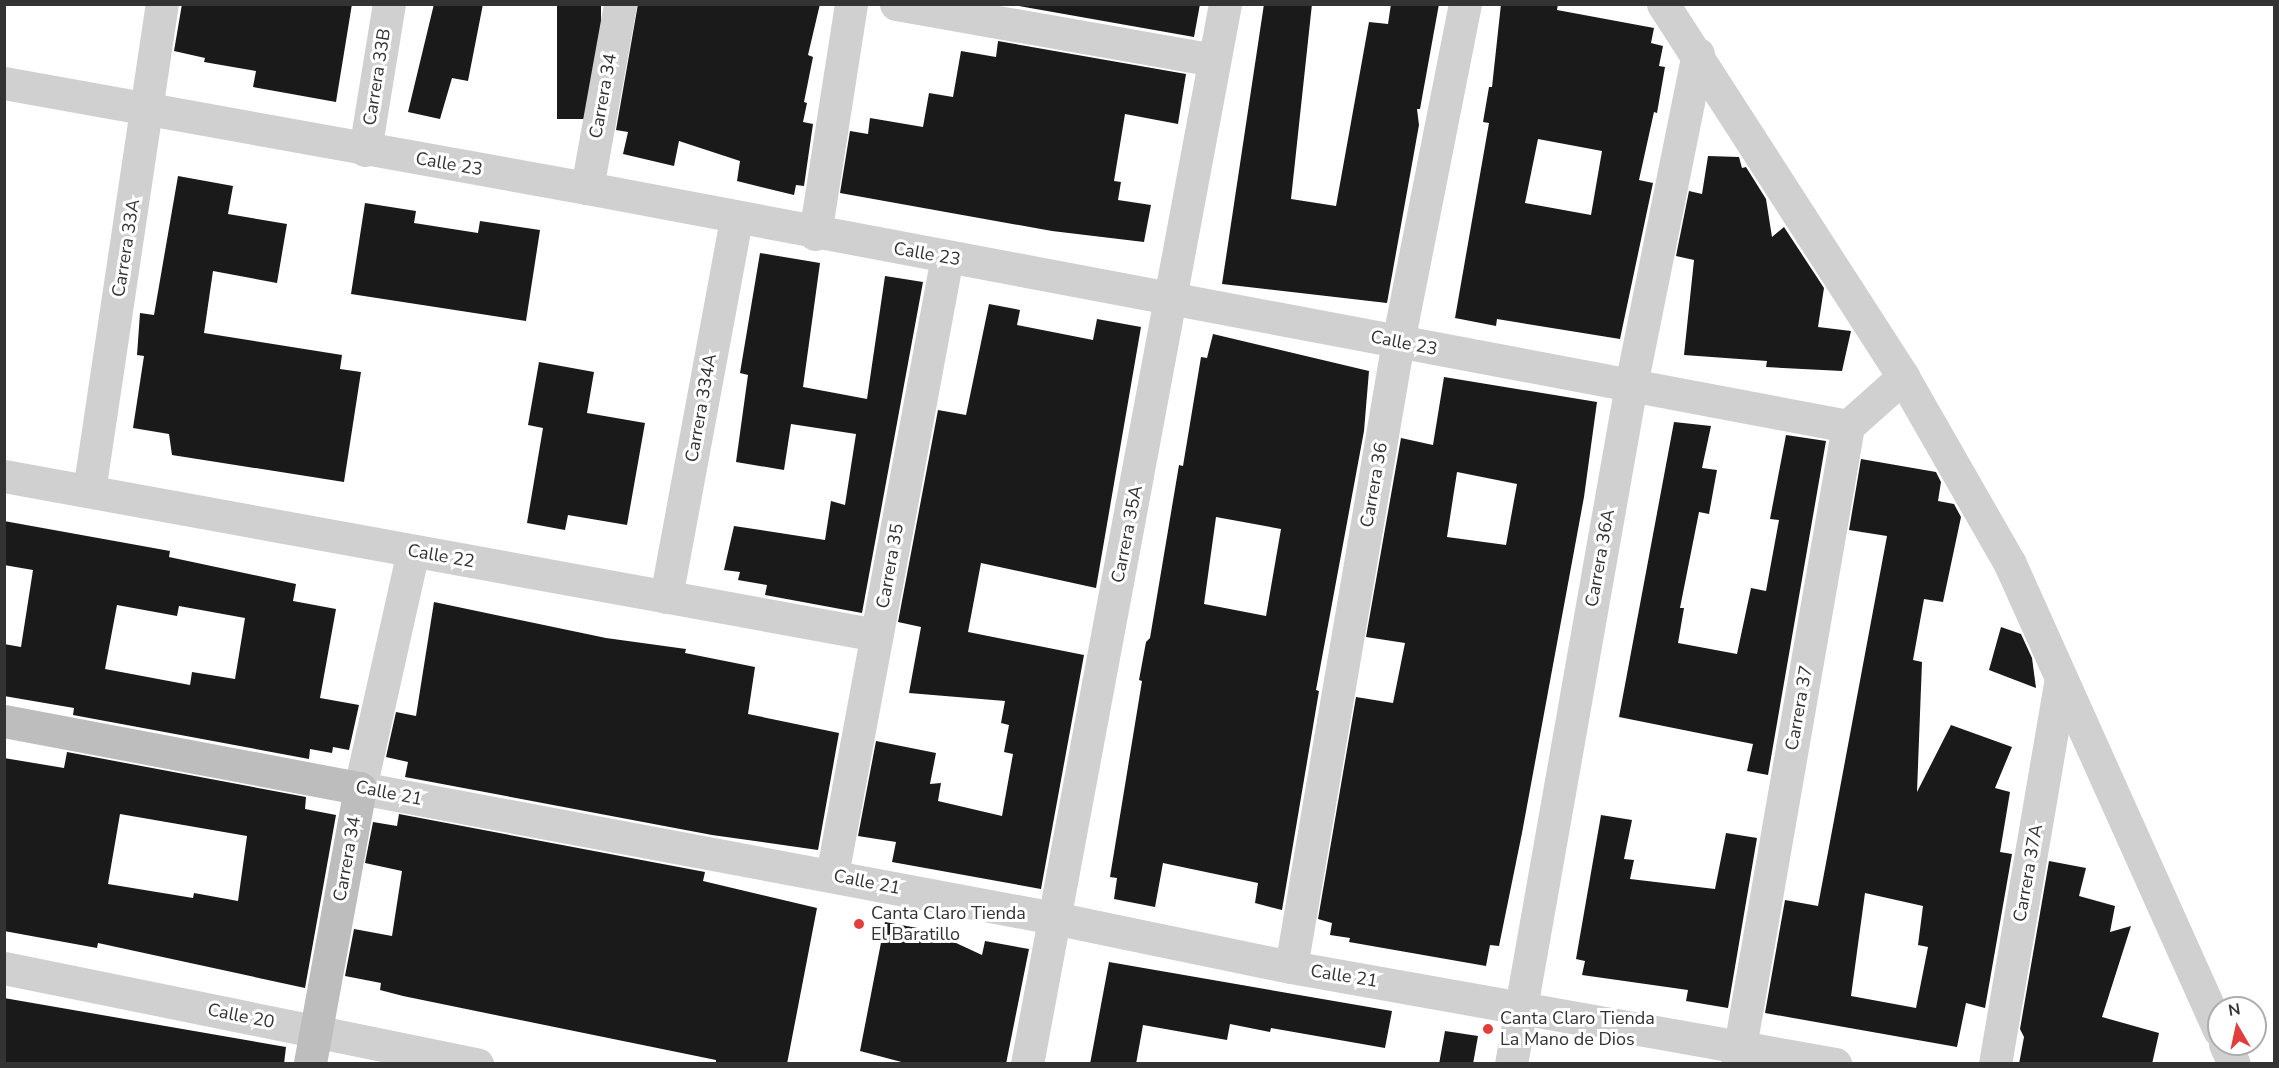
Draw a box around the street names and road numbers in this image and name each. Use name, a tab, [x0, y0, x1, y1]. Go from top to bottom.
street label: Carrera 33B	[359, 27, 395, 127]
street label: Carrera 34	[585, 52, 621, 140]
street label: Calle 23	[414, 147, 484, 181]
street label: Carrera 33A	[108, 197, 144, 299]
street label: Calle 23	[892, 237, 962, 271]
street label: Calle 23	[1369, 326, 1439, 360]
street label: Carrera 334A	[681, 352, 721, 464]
street label: Carrera 36	[1356, 441, 1392, 529]
street label: Carrera 35A	[1107, 483, 1147, 585]
street label: Carrera 36A	[1581, 507, 1619, 609]
street label: Carrera 35	[872, 522, 908, 610]
street label: Calle 22	[406, 539, 476, 573]
street label: Carrera 37	[1781, 664, 1817, 752]
street label: Calle 21	[354, 776, 424, 810]
street label: Carrera 34	[329, 815, 365, 903]
street label: Carrera 37A	[2009, 822, 2047, 924]
street label: Calle 21	[832, 865, 902, 899]
street label: Calle 21	[1309, 960, 1379, 992]
street label: Calle 20	[206, 999, 276, 1033]

